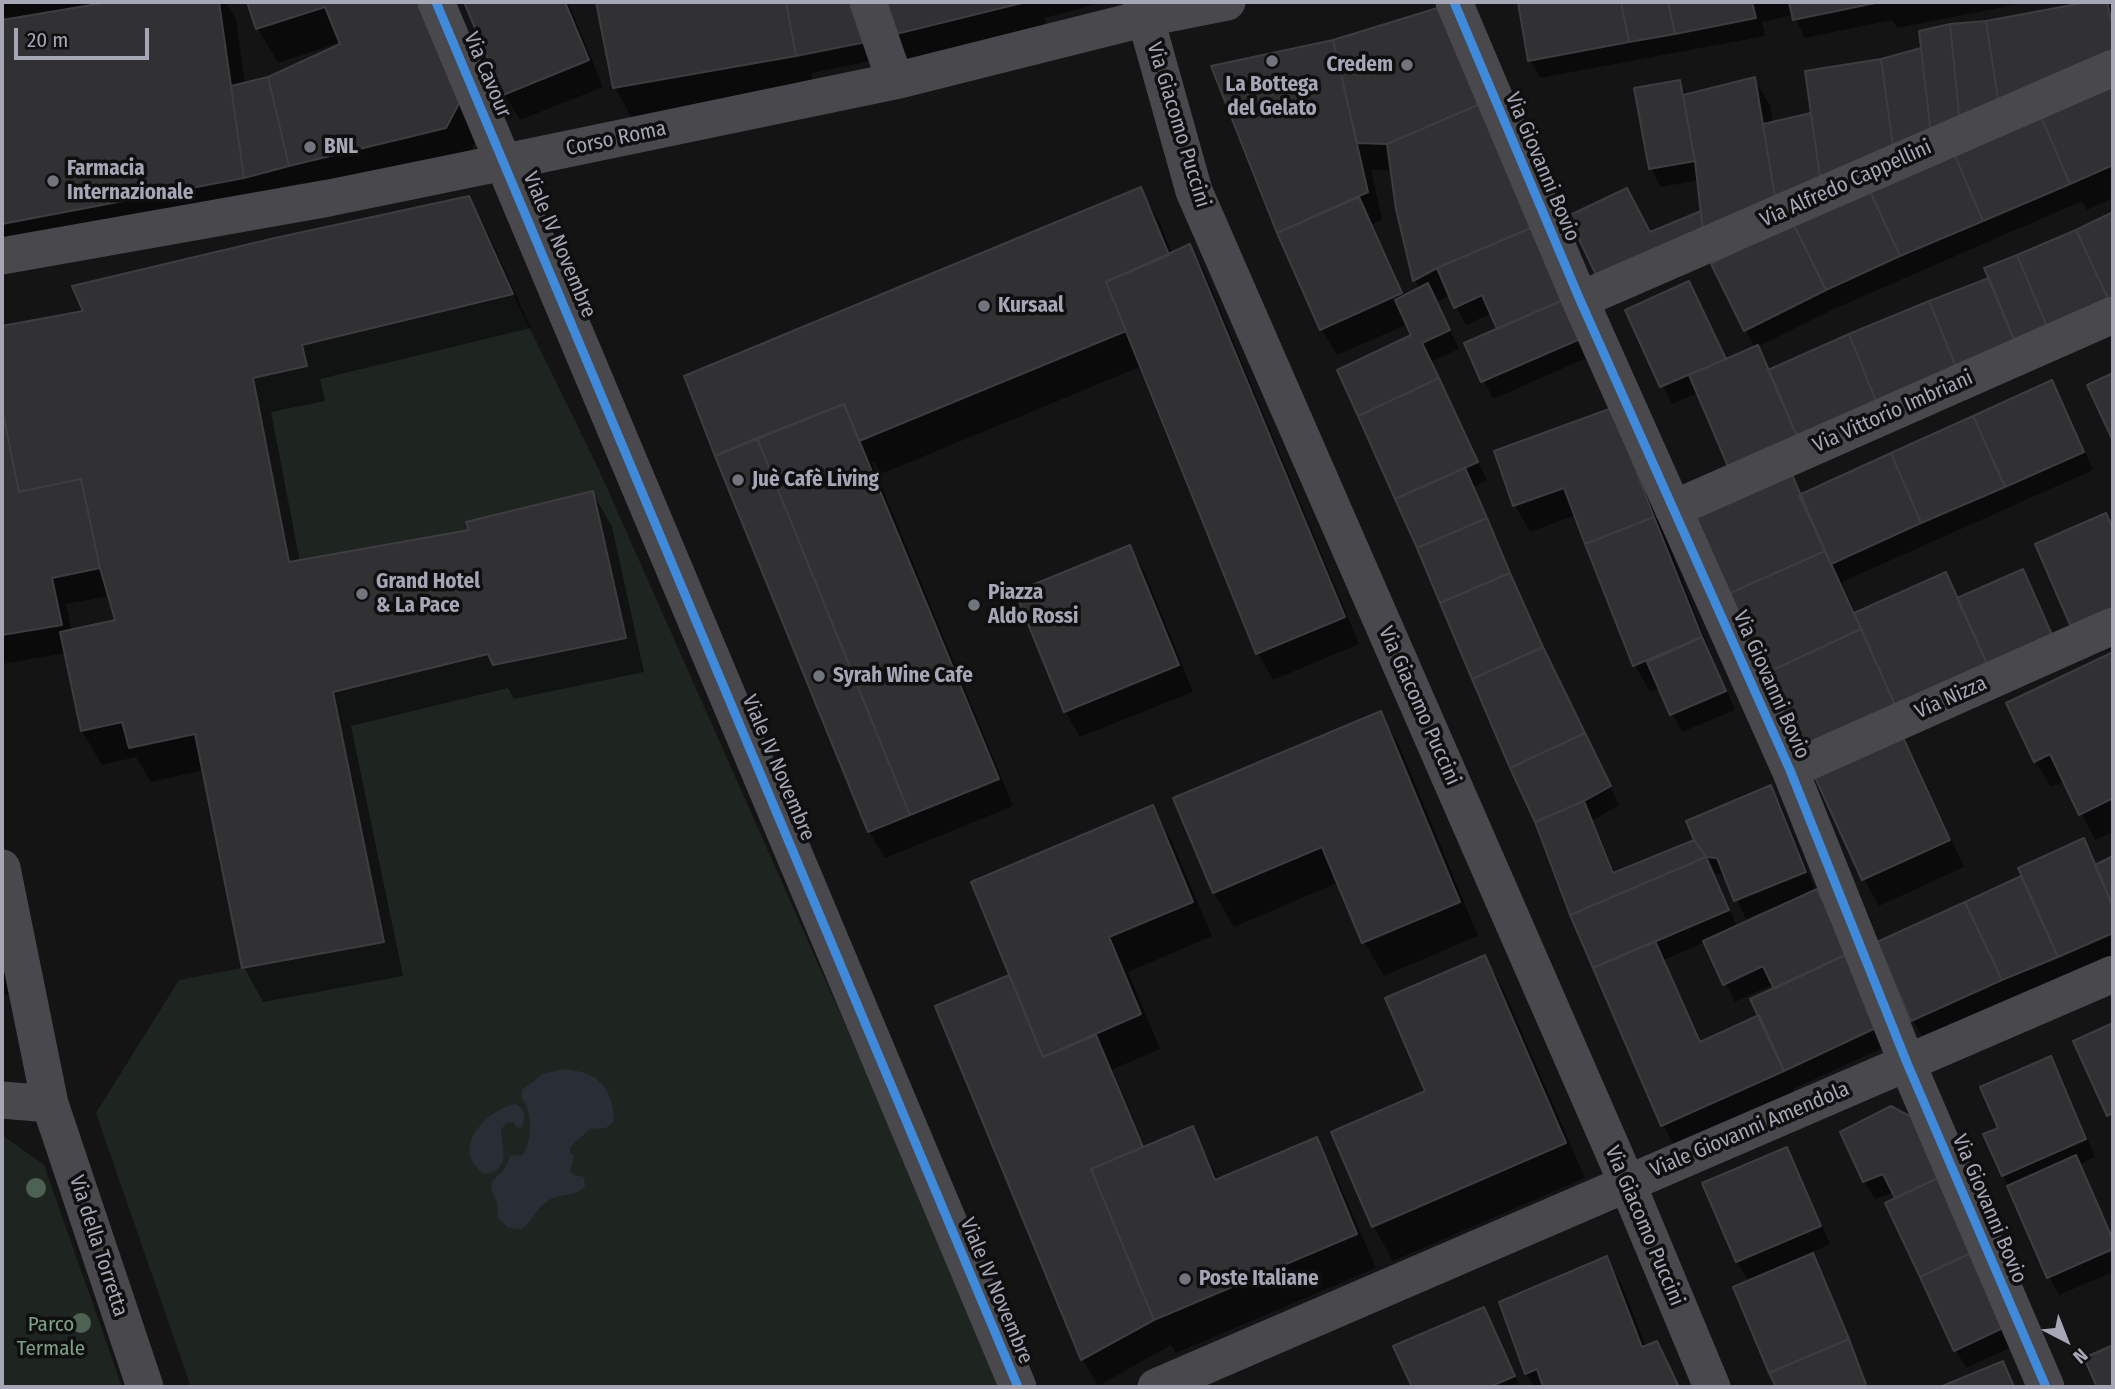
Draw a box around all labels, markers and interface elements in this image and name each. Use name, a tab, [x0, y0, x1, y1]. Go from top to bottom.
scale bar	[18, 14, 152, 58]
text: 20 m	[27, 27, 68, 53]
street label: Via Cavour	[458, 29, 516, 121]
street label: Via Giacomo Puccini	[1141, 39, 1215, 211]
place label: Credem	[1326, 52, 1393, 78]
marker: La Bottega del Gelato	[1264, 53, 1280, 69]
marker: Credem	[1399, 57, 1415, 73]
place label: La Bottega del Gelato	[1226, 72, 1318, 122]
street label: Via Giovanni Bovio	[1499, 89, 1585, 245]
street label: Corso Roma	[564, 116, 668, 162]
place label: BNL	[324, 134, 358, 160]
street label: Via Alfredo Cappellini	[1756, 135, 1936, 233]
marker: BNL	[302, 139, 318, 155]
place label: Farmacia Internazionale	[67, 156, 193, 206]
street label: Viale IV Novembre	[517, 168, 601, 322]
marker: Farmacia Internazionale	[45, 173, 61, 189]
place label: Kursaal	[998, 293, 1064, 319]
marker: Kursaal	[976, 298, 992, 314]
street label: Via Vittorio Imbriani	[1809, 365, 1977, 459]
place label: Juè Cafè Living	[752, 467, 879, 493]
marker: Juè Cafè Living	[730, 472, 746, 488]
place label: Grand Hotel & La Pace	[376, 569, 480, 619]
place label: Piazza Aldo Rossi	[988, 580, 1078, 630]
marker: Grand Hotel & La Pace	[354, 586, 370, 602]
marker: Piazza Aldo Rossi	[966, 597, 982, 613]
street label: Via Giovanni Bovio	[1727, 607, 1815, 763]
street label: Via Giacomo Puccini	[1373, 623, 1465, 789]
place label: Syrah Wine Cafe	[833, 663, 973, 689]
marker: Syrah Wine Cafe	[811, 668, 827, 684]
street label: Via Nizza	[1911, 671, 1991, 725]
street label: Viale IV Novembre	[736, 691, 820, 845]
street label: Viale Giovanni Amendola	[1647, 1077, 1853, 1183]
street label: Via Giovanni Bovio	[1946, 1131, 2032, 1287]
street label: Via Giacomo Puccini	[1599, 1142, 1689, 1310]
street label: Via della Torretta	[63, 1172, 133, 1320]
street label: Viale IV Novembre	[954, 1214, 1038, 1368]
place label: Poste Italiane	[1199, 1266, 1319, 1292]
marker: Poste Italiane	[1177, 1271, 1193, 1287]
north arrow	[2031, 1305, 2101, 1375]
park label: Parco Termale	[17, 1312, 85, 1362]
text: N	[2068, 1344, 2092, 1368]

